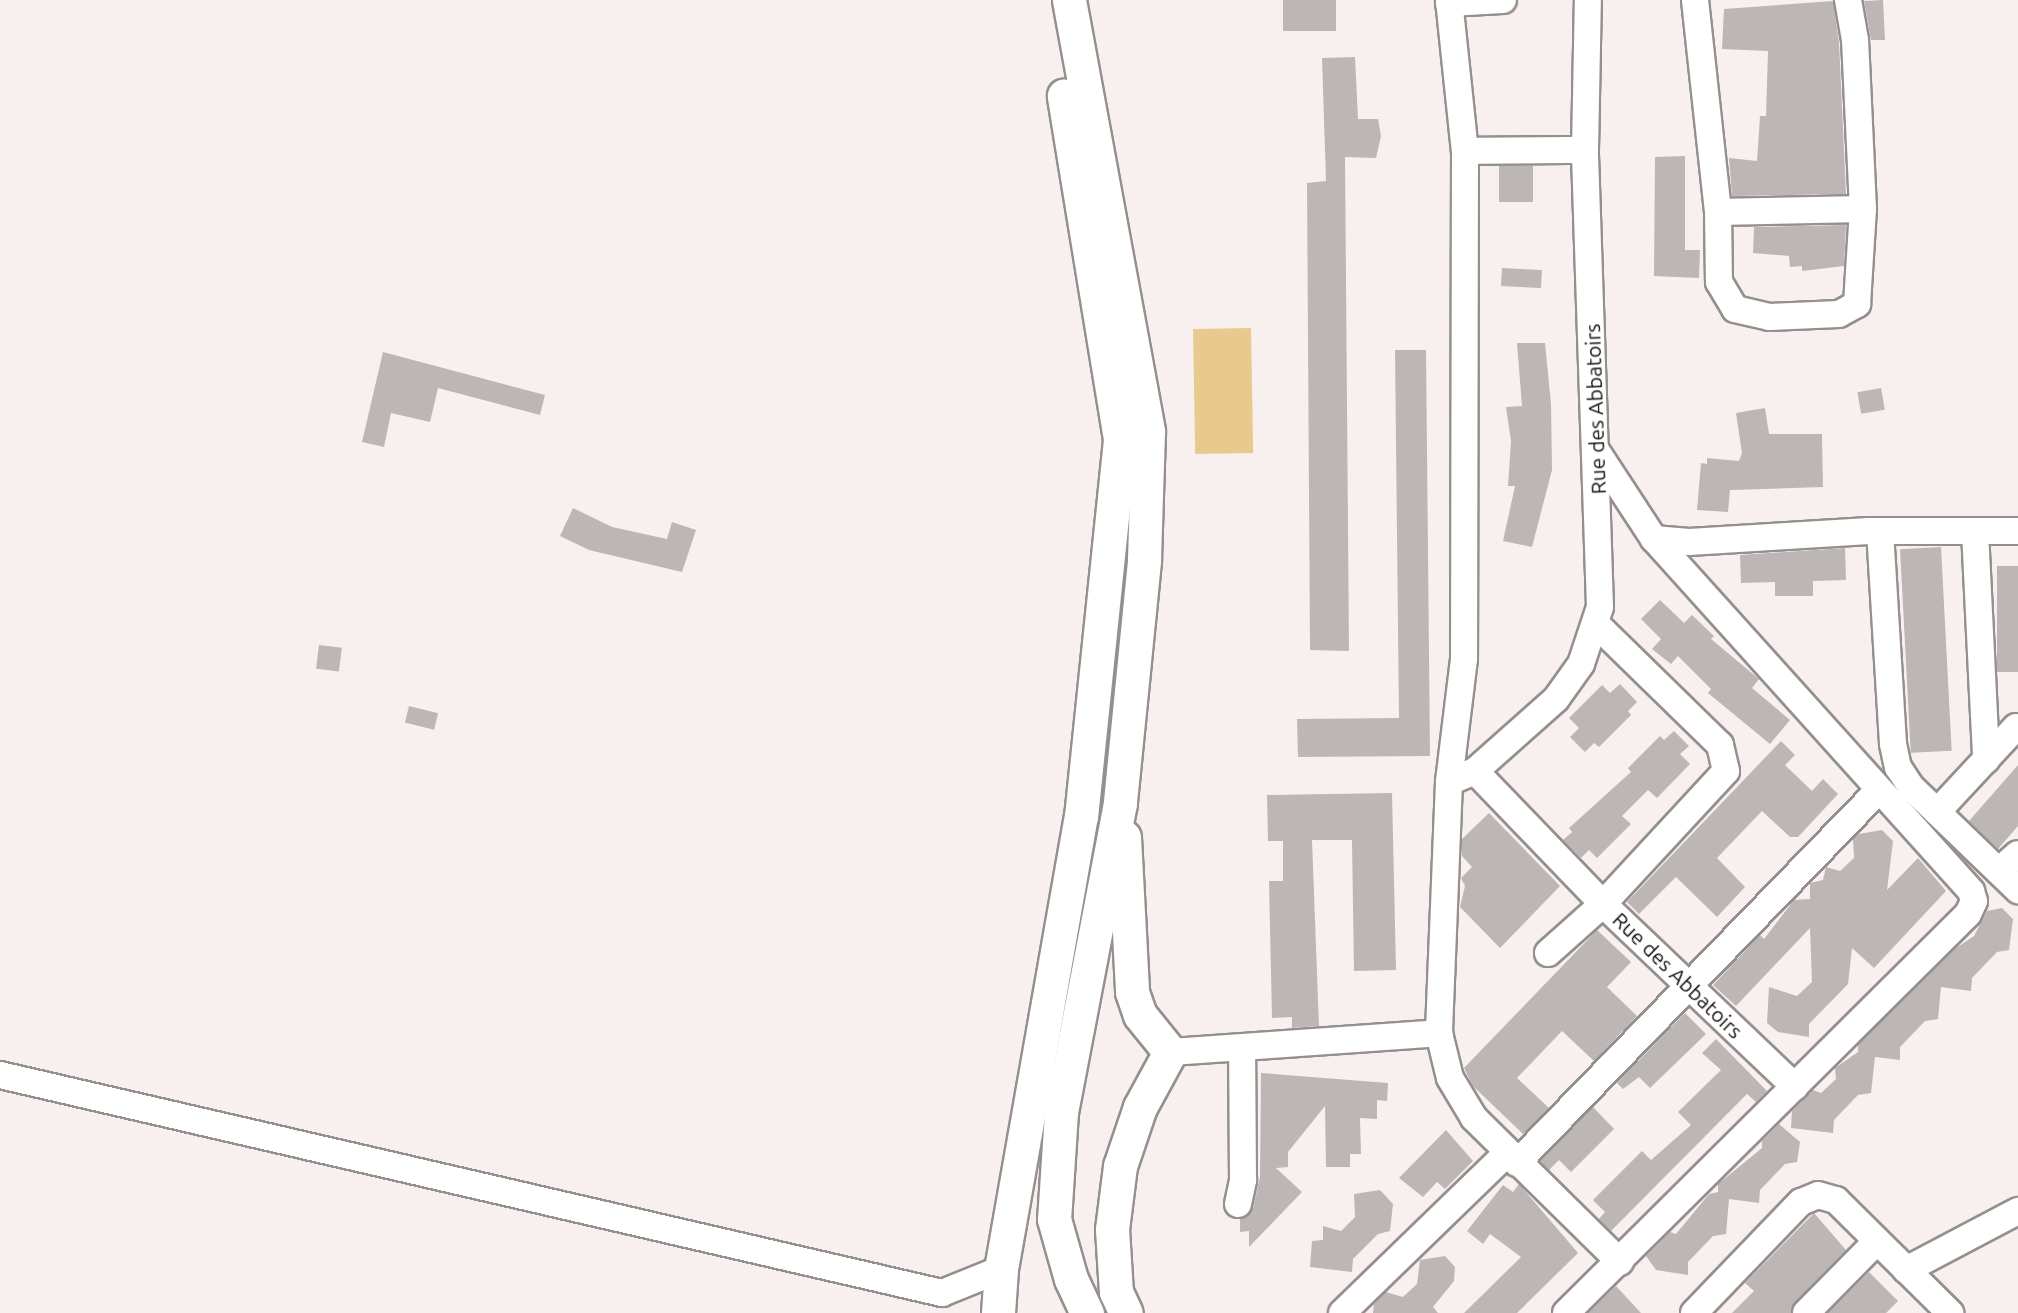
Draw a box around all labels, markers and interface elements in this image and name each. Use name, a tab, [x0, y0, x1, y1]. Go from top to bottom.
street label: Rue des Abbatoirs	[1579, 323, 1611, 495]
street label: Rue des Abbatoirs	[1608, 907, 1748, 1043]

